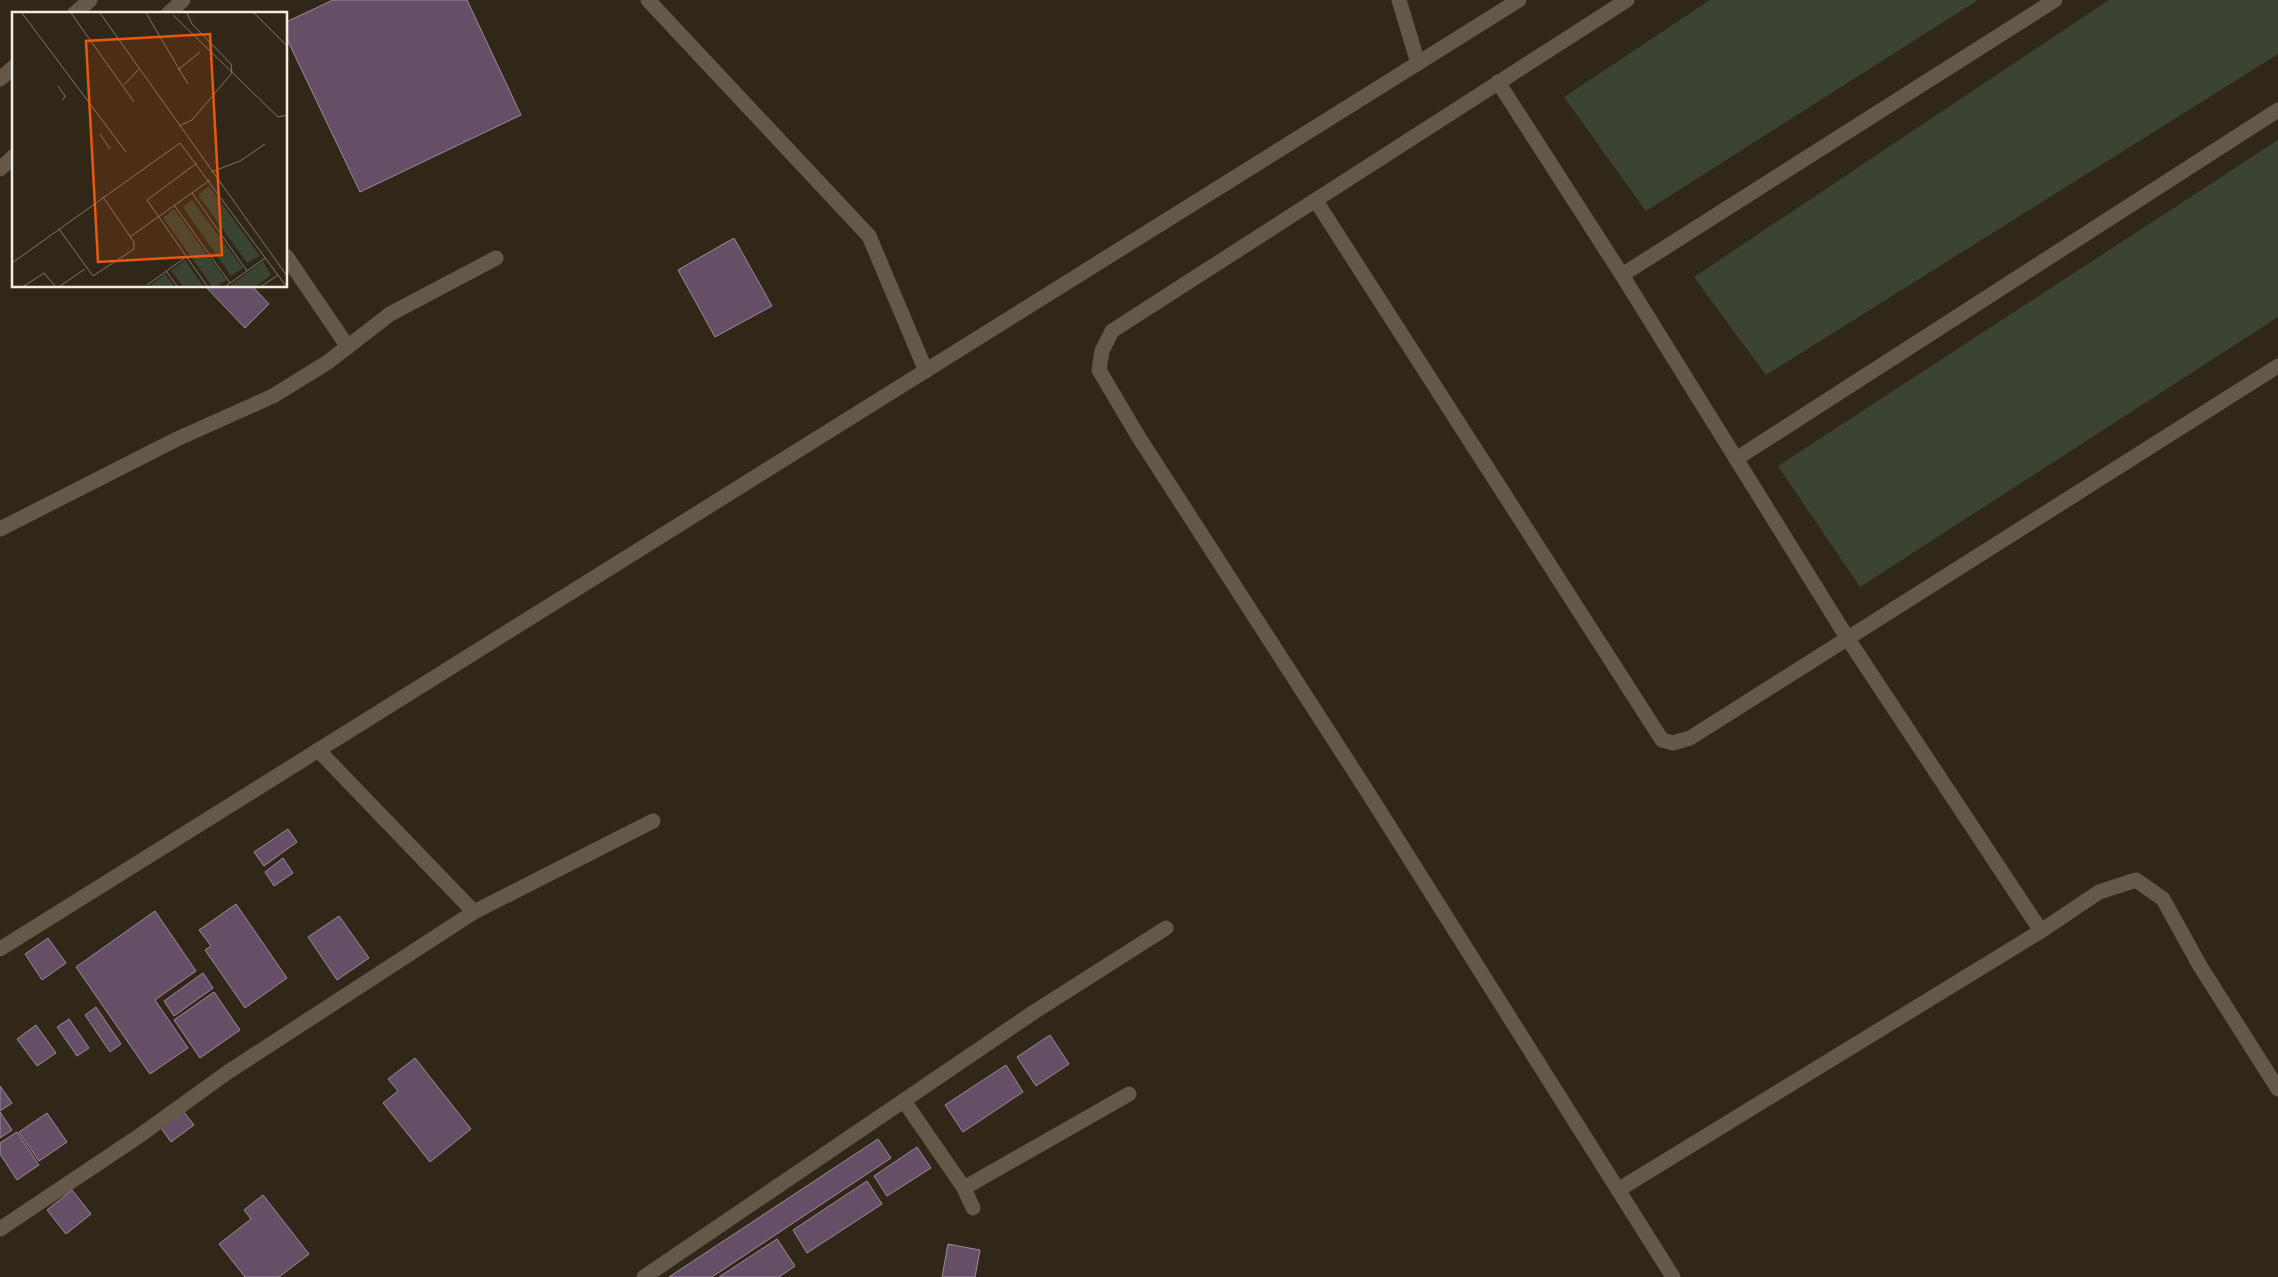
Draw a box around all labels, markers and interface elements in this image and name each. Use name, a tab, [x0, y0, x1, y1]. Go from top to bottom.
inset map	[12, 12, 288, 288]

